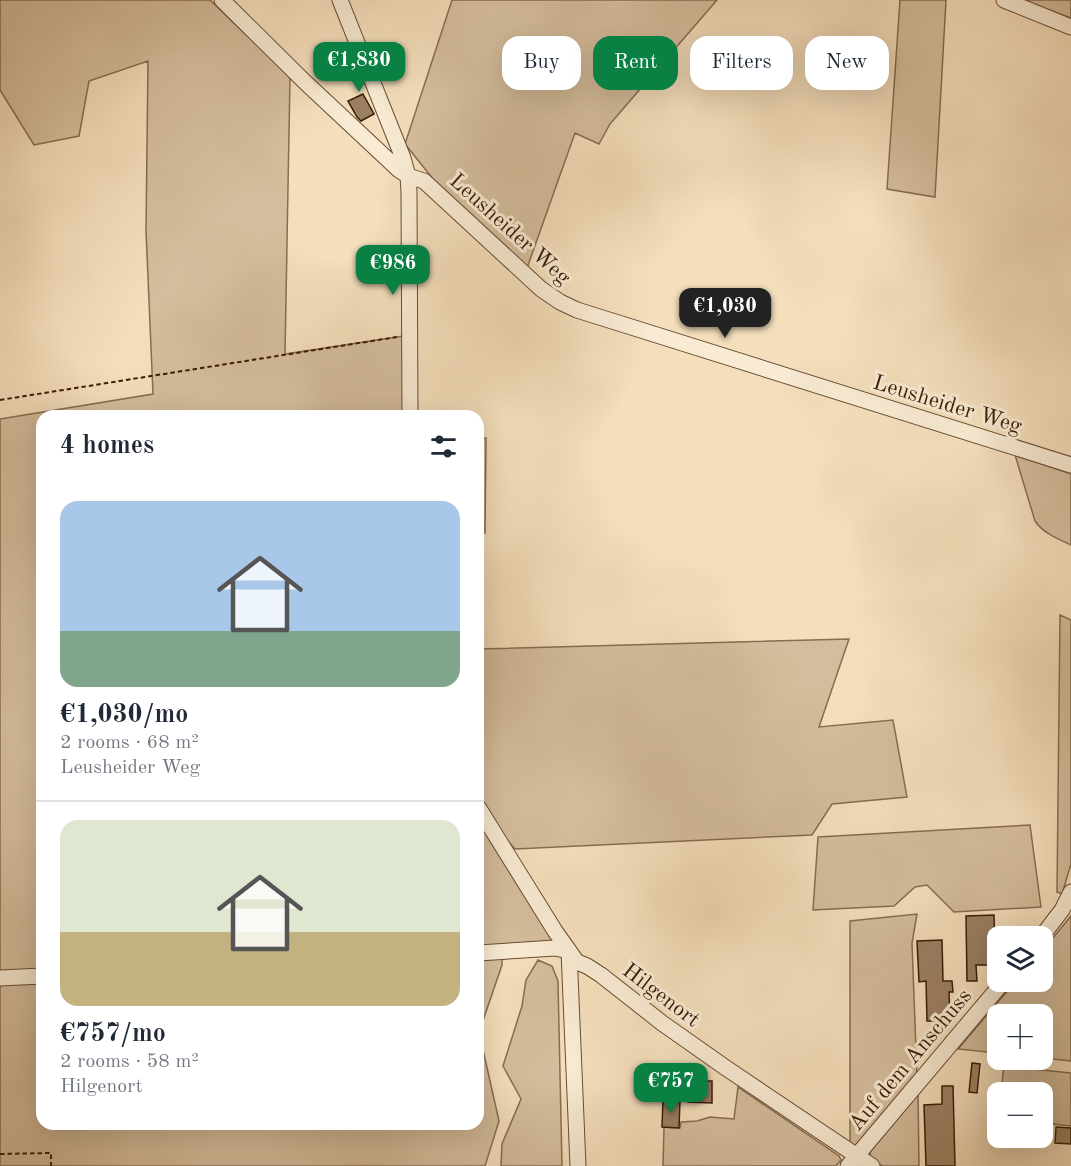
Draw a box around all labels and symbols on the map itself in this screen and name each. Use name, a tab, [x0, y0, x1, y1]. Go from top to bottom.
pin: €1,830	[310, 42, 408, 93]
street label: Leusheider Weg	[445, 170, 574, 289]
pin: €986	[357, 245, 429, 296]
pin: €1,030	[676, 288, 774, 339]
street label: Leusheider Weg	[870, 372, 1025, 438]
street label: Hilgenort	[618, 960, 704, 1032]
street label: Auf dem Anschuss	[845, 985, 976, 1135]
pin: €757	[635, 1063, 707, 1114]

